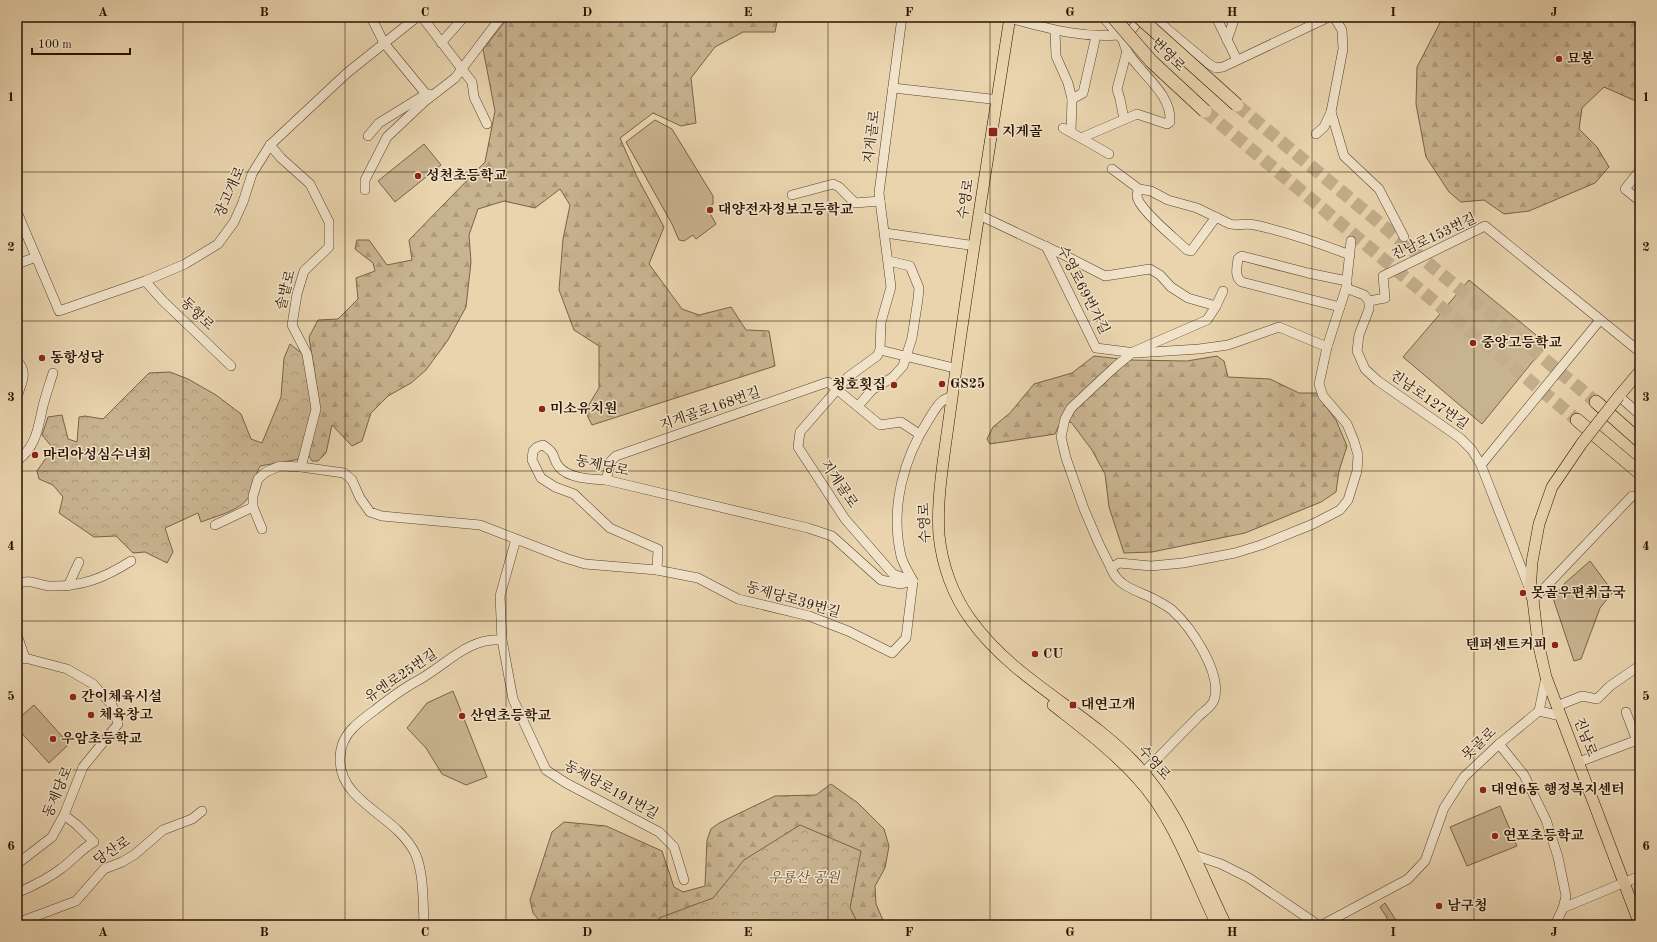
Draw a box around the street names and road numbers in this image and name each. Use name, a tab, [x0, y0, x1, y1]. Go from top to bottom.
street label: 번영로	[1149, 35, 1188, 75]
street label: 지게골로	[861, 109, 882, 165]
street label: 장고개로	[212, 164, 248, 220]
street label: 수영로	[955, 177, 976, 220]
street label: 진남로153번길	[1389, 210, 1479, 263]
street label: 수영로69번가길	[1055, 243, 1112, 337]
street label: 솔밭로	[273, 268, 298, 311]
street label: 동항로	[178, 294, 217, 333]
street label: 진남로127번길	[1387, 367, 1471, 432]
street label: 지게골로168번길	[658, 384, 762, 433]
street label: 동제당로	[574, 453, 631, 479]
street label: 지게골로	[818, 457, 861, 511]
street label: 수영로	[916, 502, 933, 544]
street label: 동제당로39번길	[744, 579, 842, 620]
street label: 유엔로25번길	[362, 646, 440, 705]
street label: 진남로	[1571, 715, 1600, 759]
street label: 못골로	[1459, 724, 1499, 763]
street label: 수영로	[1135, 743, 1174, 783]
street label: 동제당로191번길	[561, 757, 661, 822]
street label: 동제당로	[40, 764, 75, 820]
street label: 당산로	[91, 833, 133, 868]

